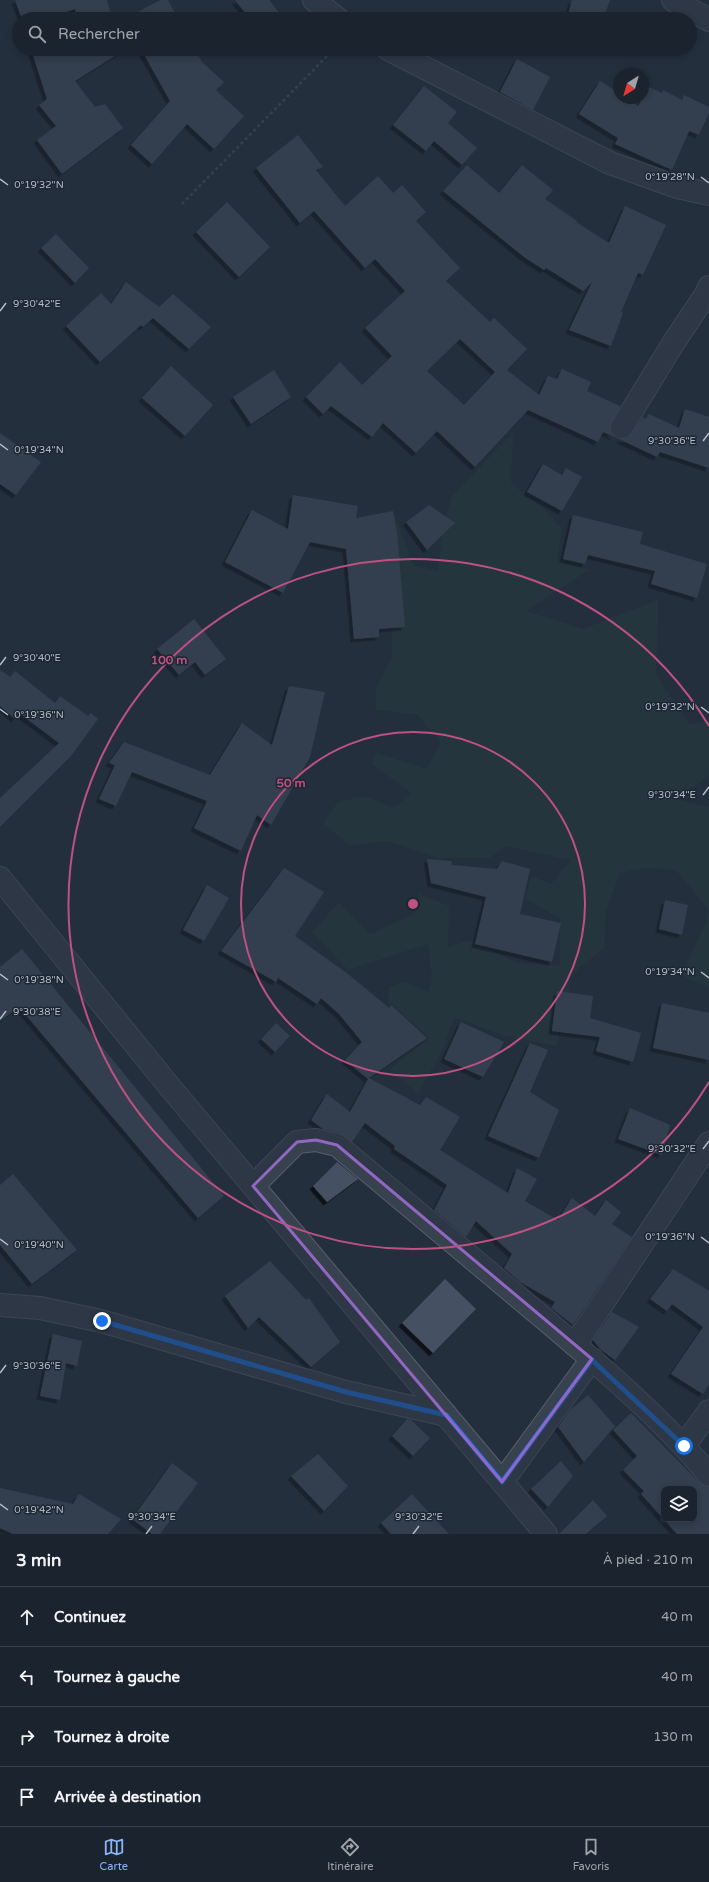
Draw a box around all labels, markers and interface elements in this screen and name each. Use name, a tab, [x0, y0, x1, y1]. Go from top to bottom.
search box	[12, 12, 697, 56]
icon: search	[26, 23, 48, 45]
text: Rechercher	[58, 25, 140, 43]
north arrow	[613, 68, 649, 104]
text: 0°19'28"N	[645, 171, 695, 183]
text: 0°19'32"N	[14, 179, 64, 191]
text: 9°30'42"E	[13, 298, 61, 310]
text: 9°30'36"E	[648, 435, 696, 447]
text: 0°19'34"N	[14, 444, 64, 456]
text: 9°30'40"E	[13, 652, 61, 664]
text: 100 m	[151, 653, 187, 667]
text: 0°19'32"N	[645, 701, 695, 713]
text: 0°19'36"N	[14, 709, 64, 721]
text: 50 m	[276, 776, 306, 790]
text: 9°30'34"E	[648, 789, 696, 801]
centre of rings	[406, 897, 420, 911]
text: 0°19'34"N	[645, 966, 695, 978]
text: 0°19'38"N	[14, 974, 64, 986]
text: 9°30'38"E	[13, 1006, 61, 1018]
text: 9°30'32"E	[648, 1143, 696, 1155]
text: 0°19'36"N	[645, 1231, 695, 1243]
text: 0°19'40"N	[14, 1239, 64, 1251]
route end	[93, 1312, 111, 1330]
text: 9°30'36"E	[13, 1360, 61, 1372]
route start	[675, 1437, 693, 1455]
map controls	[661, 1486, 697, 1522]
button: layers	[661, 1486, 697, 1522]
text: 0°19'42"N	[14, 1504, 64, 1516]
text: 9°30'34"E	[128, 1511, 176, 1523]
text: 9°30'32"E	[395, 1511, 443, 1523]
text: 3 min	[16, 1550, 61, 1571]
text: À pied · 210 m	[603, 1552, 693, 1568]
icon: ahead	[16, 1606, 38, 1628]
text: Continuez	[54, 1608, 126, 1626]
text: 40 m	[661, 1609, 693, 1625]
icon: left	[16, 1666, 38, 1688]
text: Tournez à gauche	[54, 1668, 180, 1686]
text: 40 m	[661, 1669, 693, 1685]
icon: right	[16, 1726, 38, 1748]
text: Tournez à droite	[54, 1728, 169, 1746]
text: 130 m	[653, 1729, 693, 1745]
icon: arrive	[16, 1786, 38, 1808]
text: Arrivée à destination	[54, 1788, 201, 1806]
tab: Carte	[100, 1836, 128, 1873]
tab: Itinéraire	[327, 1836, 374, 1873]
tab: Favoris	[573, 1836, 609, 1873]

